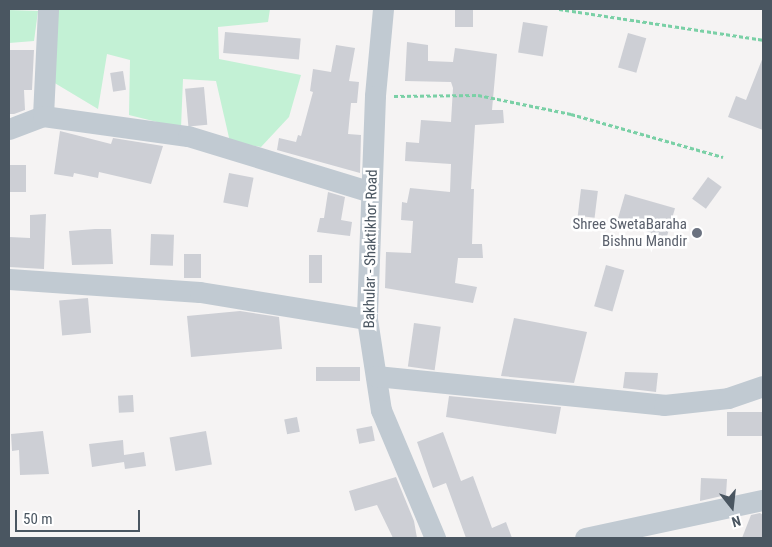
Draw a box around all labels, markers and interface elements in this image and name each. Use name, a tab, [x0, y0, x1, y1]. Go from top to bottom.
street label: Bakhular - Shaktikhor Road	[361, 169, 381, 329]
place label: Shree SwetaBaraha Bishnu Mandir	[573, 215, 687, 250]
marker: Shree SwetaBaraha Bishnu Mandir	[691, 227, 703, 239]
north arrow	[707, 482, 757, 532]
scale bar	[18, 500, 142, 532]
text: 50 m	[23, 510, 53, 528]
text: N	[730, 513, 742, 530]

